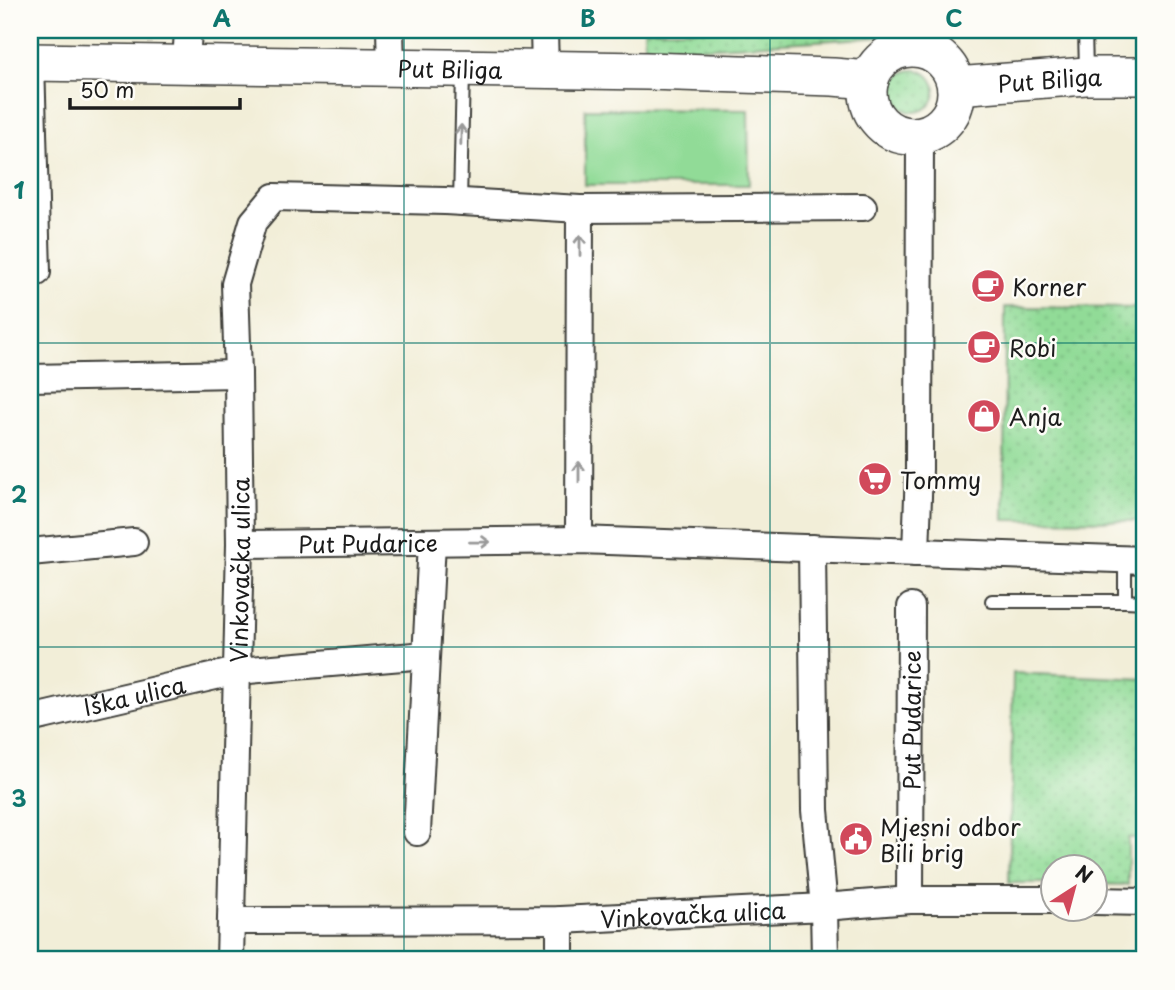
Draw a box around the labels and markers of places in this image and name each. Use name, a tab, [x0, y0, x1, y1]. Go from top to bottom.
cafe icon: Korner	[969, 267, 1007, 305]
place label: Korner	[1012, 269, 1086, 304]
cafe icon: Robi	[965, 328, 1003, 366]
place label: Robi	[1009, 330, 1056, 365]
shop icon: Anja	[965, 397, 1003, 435]
place label: Anja	[1009, 399, 1063, 434]
supermarket icon: Tommy	[856, 460, 894, 498]
place label: Tommy	[900, 462, 981, 497]
place label: Mjesni odbor Bili brig	[880, 809, 1021, 870]
public building icon: Mjesni odbor Bili brig	[837, 820, 875, 858]

